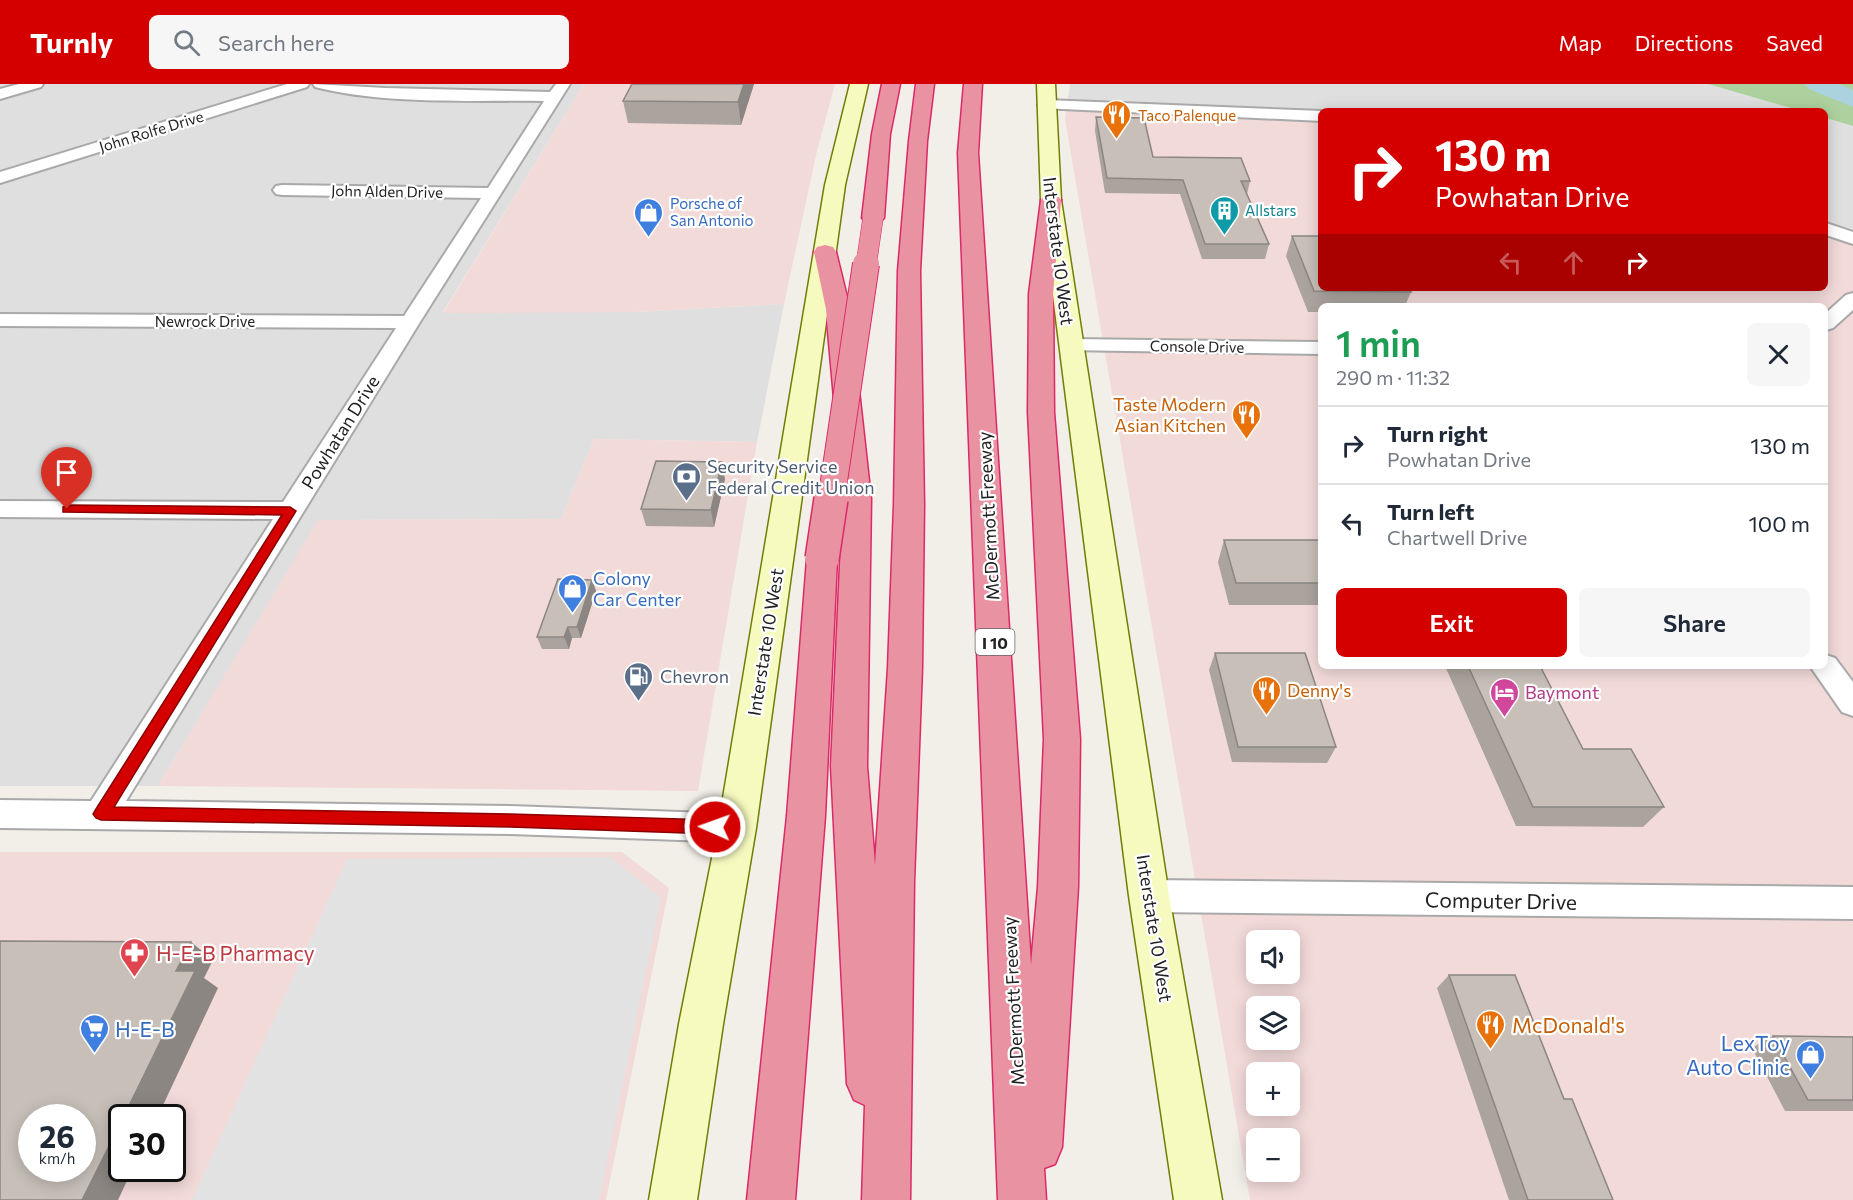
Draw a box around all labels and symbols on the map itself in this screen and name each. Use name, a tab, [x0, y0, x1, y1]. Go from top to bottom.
restaurant icon: Taco Palenque	[1101, 99, 1133, 141]
place label: Taco Palenque	[1138, 106, 1236, 124]
street label: John Rolfe Drive	[97, 107, 205, 155]
street label: Interstate 10 West	[1039, 176, 1079, 326]
street label: John Alden Drive	[331, 181, 443, 201]
place label: Porsche of San Antonio	[670, 194, 754, 229]
building icon: Allstars	[1208, 194, 1240, 236]
shop icon: Porsche of San Antonio	[633, 196, 665, 238]
place label: Allstars	[1245, 201, 1296, 219]
street label: Newrock Drive	[155, 312, 255, 330]
street label: Console Drive	[1150, 336, 1244, 356]
street label: Powhatan Drive	[296, 371, 384, 493]
place label: Taste Modern Asian Kitchen	[1113, 393, 1226, 436]
restaurant icon: Taste Modern Asian Kitchen	[1231, 398, 1263, 440]
street label: McDermott Freeway	[973, 431, 1003, 601]
pin	[41, 447, 92, 509]
place label: Security Service Federal Credit Union	[707, 455, 874, 498]
bank icon: Security Service Federal Credit Union	[670, 460, 702, 502]
place label: Colony Car Center	[593, 567, 681, 610]
street label: Interstate 10 West	[742, 567, 788, 717]
shop icon: Colony Car Center	[556, 572, 588, 614]
road number: I 10	[976, 629, 1014, 655]
fuel station icon: Chevron	[623, 660, 655, 702]
place label: Chevron	[660, 665, 729, 687]
restaurant icon: Denny's	[1250, 674, 1282, 716]
hotel icon: Baymont	[1488, 676, 1520, 718]
place label: Denny's	[1287, 679, 1351, 701]
place label: Baymont	[1525, 681, 1599, 703]
position arrow	[683, 795, 747, 859]
street label: Interstate 10 West	[1132, 853, 1178, 1003]
street label: Computer Drive	[1425, 886, 1577, 914]
street label: McDermott Freeway	[998, 916, 1028, 1086]
pharmacy icon: H-E-B Pharmacy	[119, 936, 151, 978]
place label: H-E-B Pharmacy	[156, 940, 315, 965]
restaurant icon: McDonald's	[1475, 1008, 1507, 1050]
supermarket icon: H-E-B	[78, 1012, 110, 1054]
place label: McDonald's	[1512, 1012, 1625, 1037]
place label: H-E-B	[115, 1016, 175, 1041]
place label: LexToy Auto Clinic	[1686, 1030, 1790, 1079]
shop icon: LexToy Auto Clinic	[1795, 1038, 1827, 1080]
speed limit sign: 30	[108, 1104, 186, 1182]

